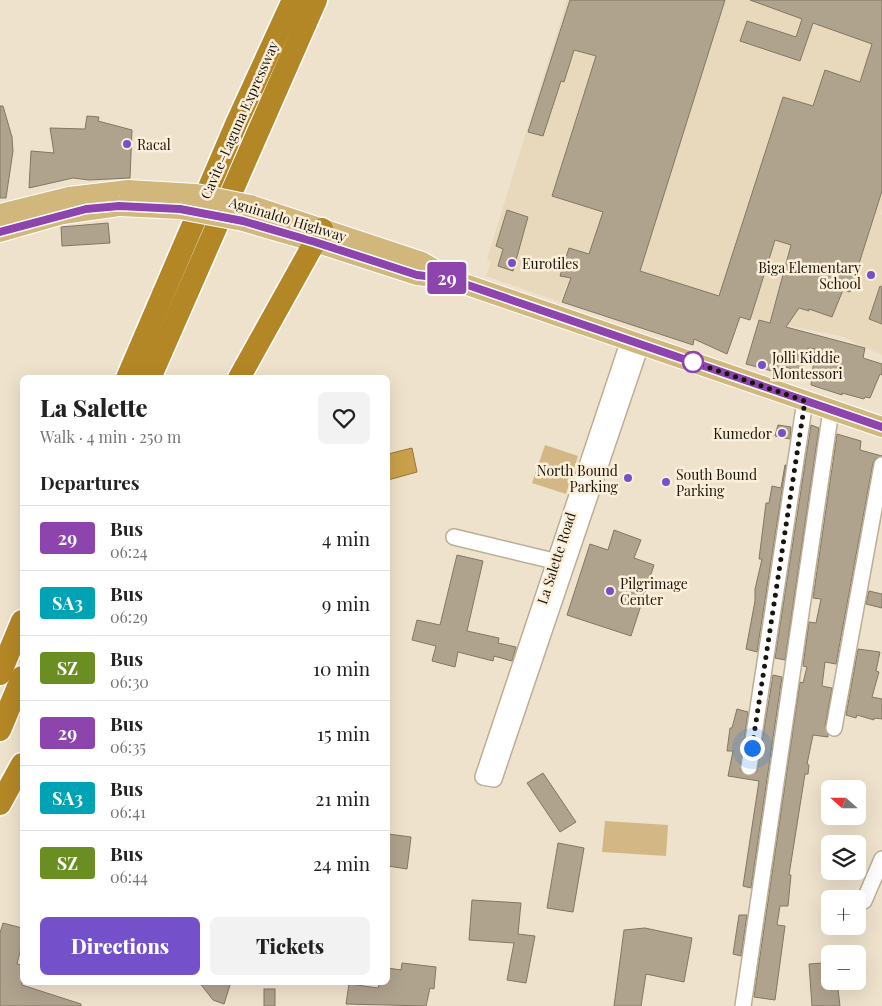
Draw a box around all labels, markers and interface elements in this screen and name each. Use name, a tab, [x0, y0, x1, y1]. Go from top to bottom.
street label: Cavite–Laguna Expressway	[196, 38, 282, 202]
place label: Racal	[137, 135, 171, 154]
marker: Racal	[121, 138, 133, 150]
street label: Aguinaldo Highway	[226, 192, 349, 246]
place label: Eurotiles	[522, 254, 579, 273]
marker: Eurotiles	[506, 257, 518, 269]
place label: Biga Elementary School	[758, 258, 861, 293]
line badge: 29	[424, 262, 470, 294]
text: 29	[437, 266, 457, 290]
marker: Biga Elementary School	[865, 269, 877, 281]
place label: Jolli Kiddie Montessori	[771, 348, 843, 383]
unlabelled marker	[682, 351, 704, 373]
marker: Jolli Kiddie Montessori	[756, 359, 768, 371]
text: La Salette	[40, 391, 148, 423]
button: heart	[318, 392, 370, 444]
place label: Kumedor	[713, 424, 773, 443]
text: Walk · 4 min · 250 m	[40, 426, 181, 447]
marker: Kumedor	[776, 427, 788, 439]
place label: North Bound Parking	[537, 461, 619, 496]
place label: South Bound Parking	[676, 465, 757, 500]
text: Departures	[40, 469, 140, 495]
marker: North Bound Parking	[622, 472, 634, 484]
marker: South Bound Parking	[660, 476, 672, 488]
street label: La Salette Road	[532, 510, 580, 606]
text: Bus	[110, 515, 143, 541]
text: 4 min	[322, 525, 370, 551]
text: 29	[58, 526, 77, 550]
text: 06:24	[110, 541, 148, 562]
place label: Pilgrimage Center	[620, 574, 688, 609]
text: Bus	[110, 580, 143, 606]
marker: Pilgrimage Center	[604, 585, 616, 597]
text: 9 min	[322, 590, 370, 616]
text: SA3	[52, 591, 83, 615]
text: 06:29	[110, 606, 148, 627]
text: Bus	[110, 645, 143, 671]
text: 10 min	[313, 655, 370, 681]
text: SZ	[57, 656, 78, 680]
text: 06:30	[110, 671, 149, 692]
text: Bus	[110, 710, 143, 736]
text: 15 min	[317, 720, 370, 746]
text: 29	[58, 721, 77, 745]
text: 06:35	[110, 736, 146, 757]
your location	[740, 736, 765, 761]
text: Bus	[110, 775, 143, 801]
north arrow	[821, 780, 866, 825]
map controls	[821, 780, 866, 990]
text: 21 min	[315, 785, 370, 811]
text: SA3	[52, 786, 83, 810]
text: 06:41	[110, 801, 146, 822]
button: layers	[821, 835, 866, 880]
text: Bus	[110, 840, 143, 866]
text: 24 min	[313, 850, 370, 876]
text: SZ	[57, 851, 78, 875]
text: 06:44	[110, 866, 148, 887]
button: +	[821, 890, 866, 935]
button: Directions	[40, 917, 200, 975]
button: Tickets	[210, 917, 370, 975]
button: −	[821, 945, 866, 990]

